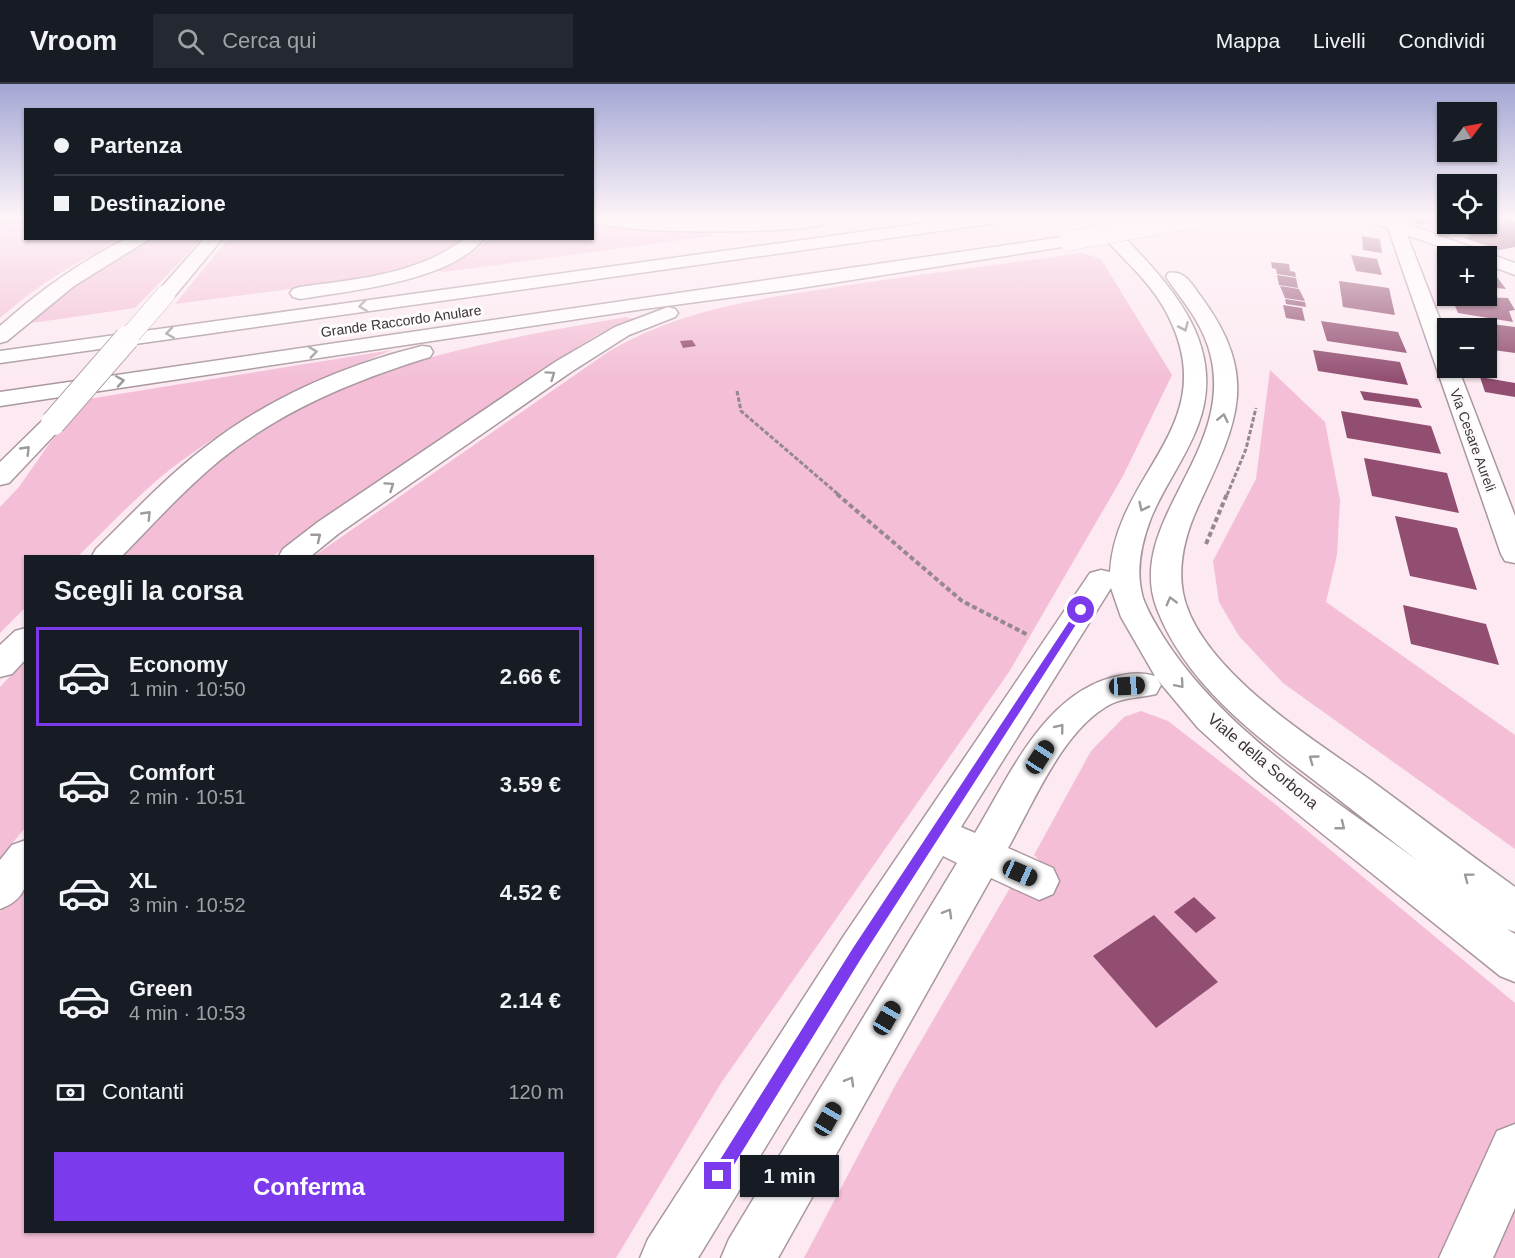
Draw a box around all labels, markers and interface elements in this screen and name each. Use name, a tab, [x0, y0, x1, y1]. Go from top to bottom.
search box	[153, 14, 573, 68]
text: Vroom	[30, 25, 117, 56]
icon: search	[174, 25, 207, 58]
text: Cerca qui	[222, 28, 316, 53]
text: Mappa	[1216, 29, 1280, 52]
text: Livelli	[1313, 29, 1366, 52]
text: Condividi	[1399, 29, 1485, 52]
north arrow	[1437, 102, 1497, 162]
map controls	[1437, 102, 1497, 378]
text: Partenza	[90, 133, 182, 158]
button: locate	[1437, 174, 1497, 234]
text: Destinazione	[90, 191, 226, 216]
button: +	[1437, 246, 1497, 306]
one-way arrow	[358, 300, 367, 312]
street label: Grande Raccordo Anulare	[320, 302, 482, 340]
button: −	[1437, 318, 1497, 378]
one-way arrow	[1177, 320, 1189, 331]
one-way arrow	[165, 327, 174, 339]
one-way arrow	[308, 346, 318, 358]
one-way arrow	[544, 371, 555, 382]
one-way arrow	[115, 375, 125, 388]
street label: Via Cesare Aureli	[1447, 387, 1499, 493]
one-way arrow	[1216, 413, 1229, 423]
one-way arrow	[19, 446, 30, 457]
one-way arrow	[384, 482, 395, 493]
one-way arrow	[1139, 501, 1150, 512]
one-way arrow	[140, 511, 151, 521]
one-way arrow	[310, 534, 321, 545]
text: Scegli la corsa	[54, 576, 243, 606]
route start	[1067, 596, 1094, 623]
one-way arrow	[1166, 596, 1178, 607]
icon: car	[57, 650, 111, 704]
text: Economy	[129, 652, 228, 677]
text: 2.66 €	[500, 664, 561, 689]
car	[1109, 676, 1145, 696]
one-way arrow	[1172, 677, 1183, 688]
text: 1 min · 10:50	[129, 678, 246, 700]
street label: Viale della Sorbona	[1204, 710, 1322, 812]
one-way arrow	[1053, 724, 1064, 735]
car	[1023, 737, 1057, 777]
one-way arrow	[1308, 755, 1319, 766]
icon: car	[57, 758, 111, 812]
text: Comfort	[129, 760, 215, 785]
text: 3.59 €	[500, 772, 561, 797]
text: 2 min · 10:51	[129, 786, 246, 808]
one-way arrow	[1335, 819, 1346, 830]
car	[1000, 857, 1040, 889]
icon: car	[57, 866, 111, 920]
text: XL	[129, 868, 157, 893]
one-way arrow	[1464, 873, 1475, 884]
text: 4.52 €	[500, 880, 561, 905]
text: 3 min · 10:52	[129, 894, 246, 916]
one-way arrow	[941, 909, 952, 919]
icon: car	[57, 974, 111, 1028]
text: Green	[129, 976, 193, 1001]
text: 2.14 €	[500, 988, 561, 1013]
car	[870, 998, 904, 1038]
text: 4 min · 10:53	[129, 1002, 246, 1024]
icon: cash	[54, 1076, 87, 1109]
one-way arrow	[843, 1077, 854, 1087]
text: Contanti	[102, 1079, 184, 1104]
text: 120 m	[508, 1081, 564, 1103]
car	[811, 1099, 845, 1139]
button: Conferma	[54, 1152, 564, 1221]
callout: 1 min	[739, 1155, 838, 1197]
route end	[704, 1162, 731, 1189]
text: 1 min	[763, 1165, 816, 1187]

